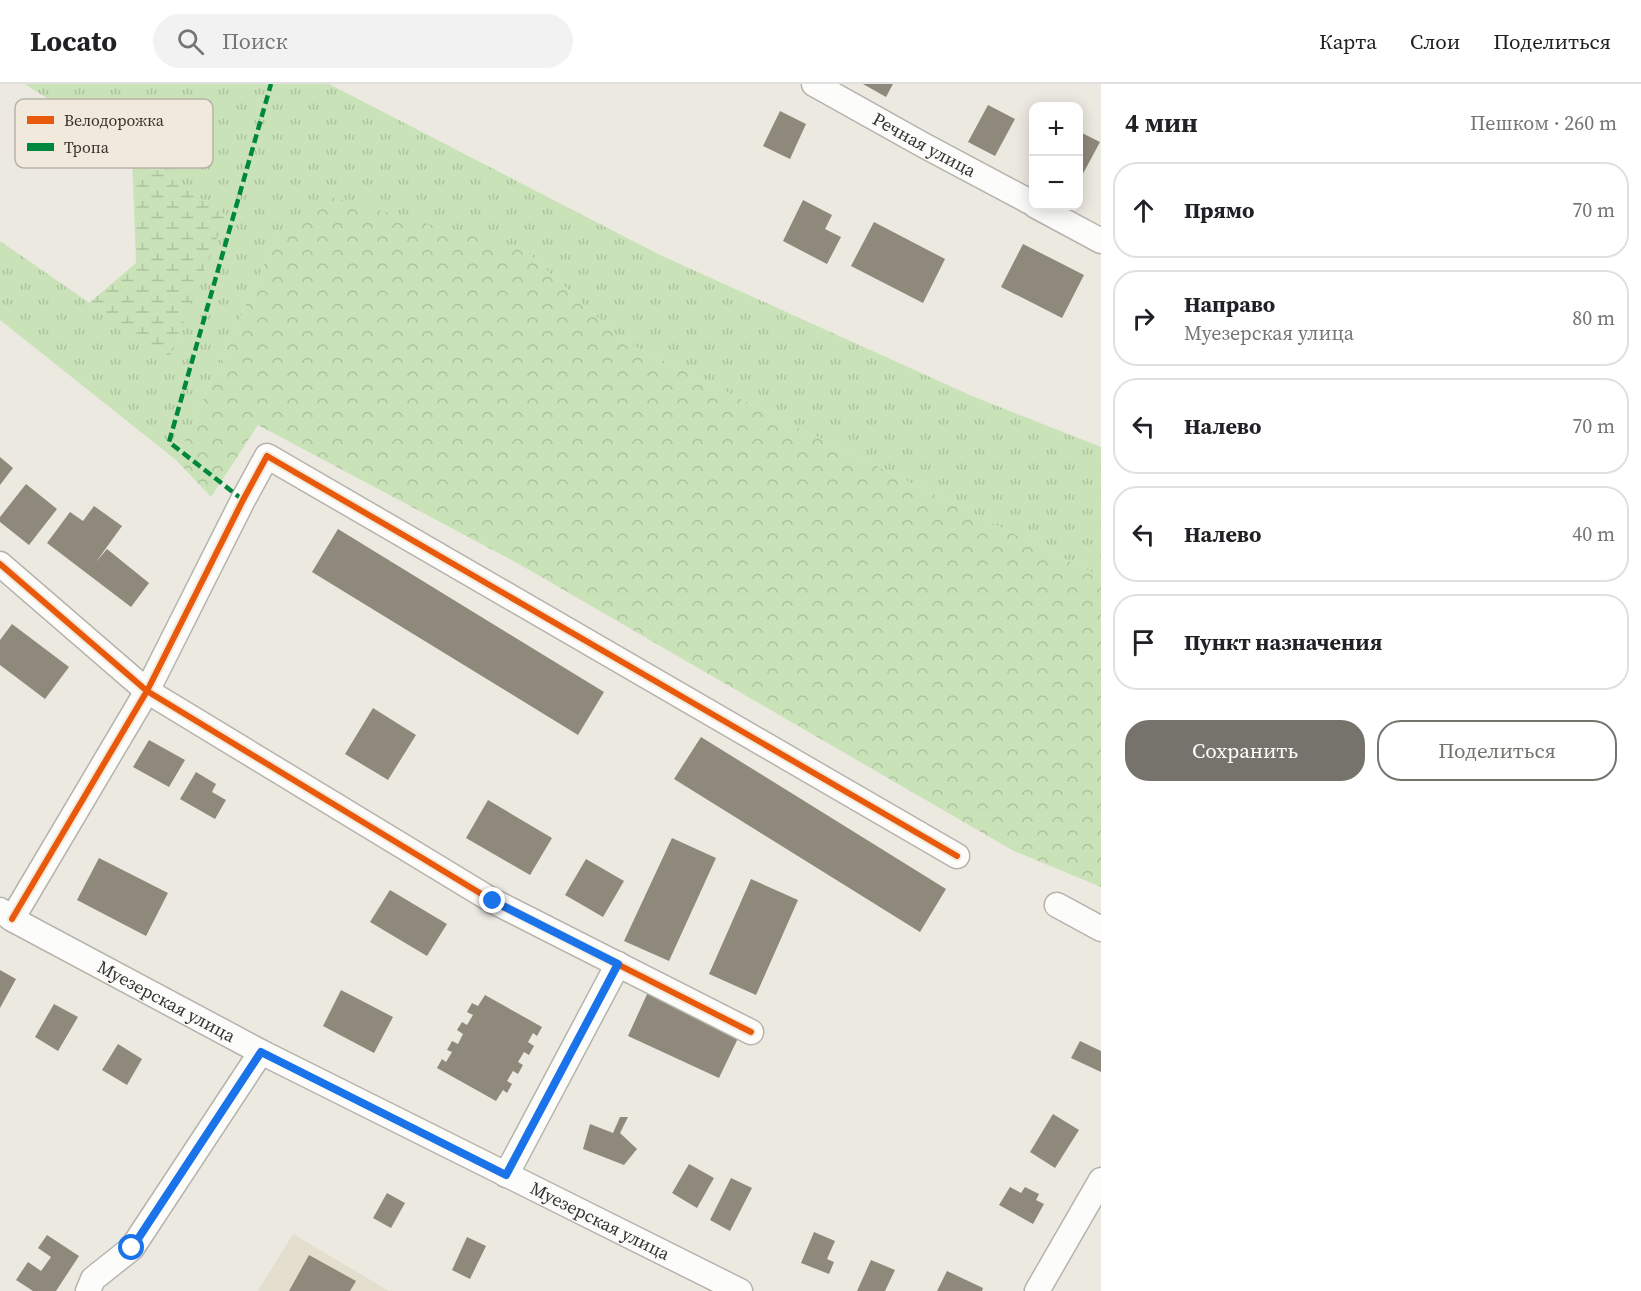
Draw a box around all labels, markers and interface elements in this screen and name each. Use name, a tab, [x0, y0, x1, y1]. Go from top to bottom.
search box	[153, 14, 573, 68]
text: Locato	[30, 22, 117, 60]
icon: search	[174, 25, 207, 58]
text: Поиск	[222, 26, 288, 56]
text: Карта	[1319, 27, 1377, 56]
text: Слои	[1410, 27, 1460, 56]
text: Поделиться	[1493, 27, 1611, 56]
legend	[15, 99, 213, 168]
map controls	[1029, 102, 1083, 210]
button: +	[1029, 102, 1083, 156]
text: 4 мин	[1125, 105, 1198, 141]
street label: Речная улица	[868, 106, 981, 183]
text: Велодорожка	[64, 109, 165, 131]
text: Пешком · 260 m	[1470, 109, 1617, 137]
text: Тропа	[64, 136, 110, 158]
button: −	[1029, 156, 1083, 210]
icon: ahead	[1127, 194, 1160, 227]
text: Прямо	[1184, 195, 1254, 225]
text: 70 m	[1572, 196, 1615, 224]
text: Направо	[1184, 289, 1275, 319]
icon: right	[1127, 302, 1160, 335]
text: 80 m	[1572, 304, 1615, 332]
text: Муезерская улица	[1184, 319, 1354, 347]
icon: left	[1127, 410, 1160, 443]
text: Налево	[1184, 411, 1261, 441]
text: 70 m	[1572, 412, 1615, 440]
icon: left	[1127, 518, 1160, 551]
text: Налево	[1184, 519, 1261, 549]
text: 40 m	[1572, 520, 1615, 548]
icon: arrive	[1127, 626, 1160, 659]
text: Пункт назначения	[1184, 627, 1382, 657]
button: Сохранить	[1125, 720, 1365, 781]
button: Поделиться	[1377, 720, 1617, 781]
route end	[479, 887, 505, 913]
street label: Муезерская улица	[93, 954, 241, 1049]
street label: Муезерская улица	[526, 1175, 675, 1266]
route start	[118, 1234, 144, 1260]

